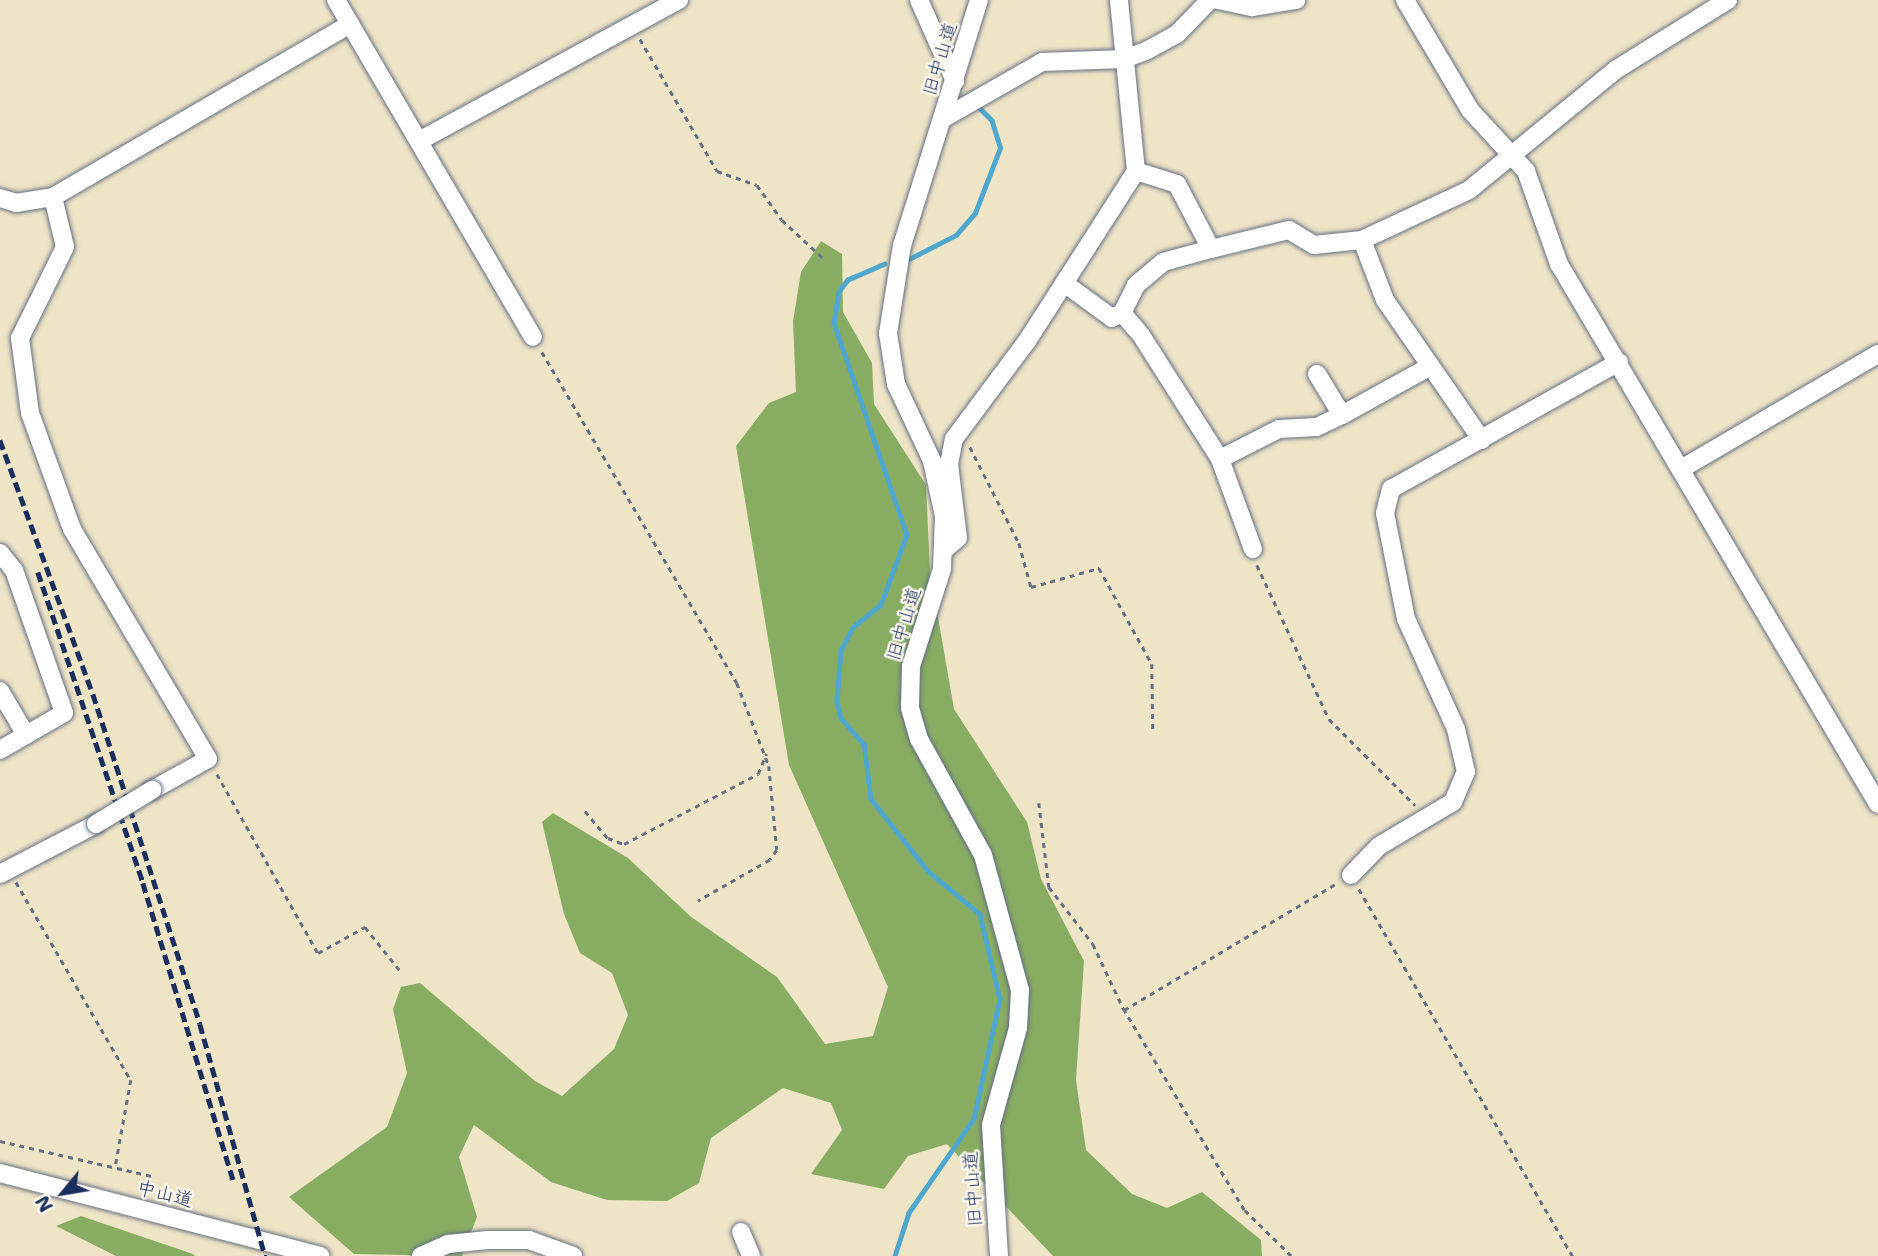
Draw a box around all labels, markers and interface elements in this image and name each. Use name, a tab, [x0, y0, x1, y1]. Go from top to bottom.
street label: 旧中山道	[918, 19, 962, 99]
street label: 旧中山道	[882, 584, 926, 664]
street label: 旧中山道	[959, 1150, 987, 1228]
north arrow	[28, 1158, 98, 1228]
street label: 中山道	[135, 1176, 195, 1212]
text: N	[30, 1191, 59, 1217]

